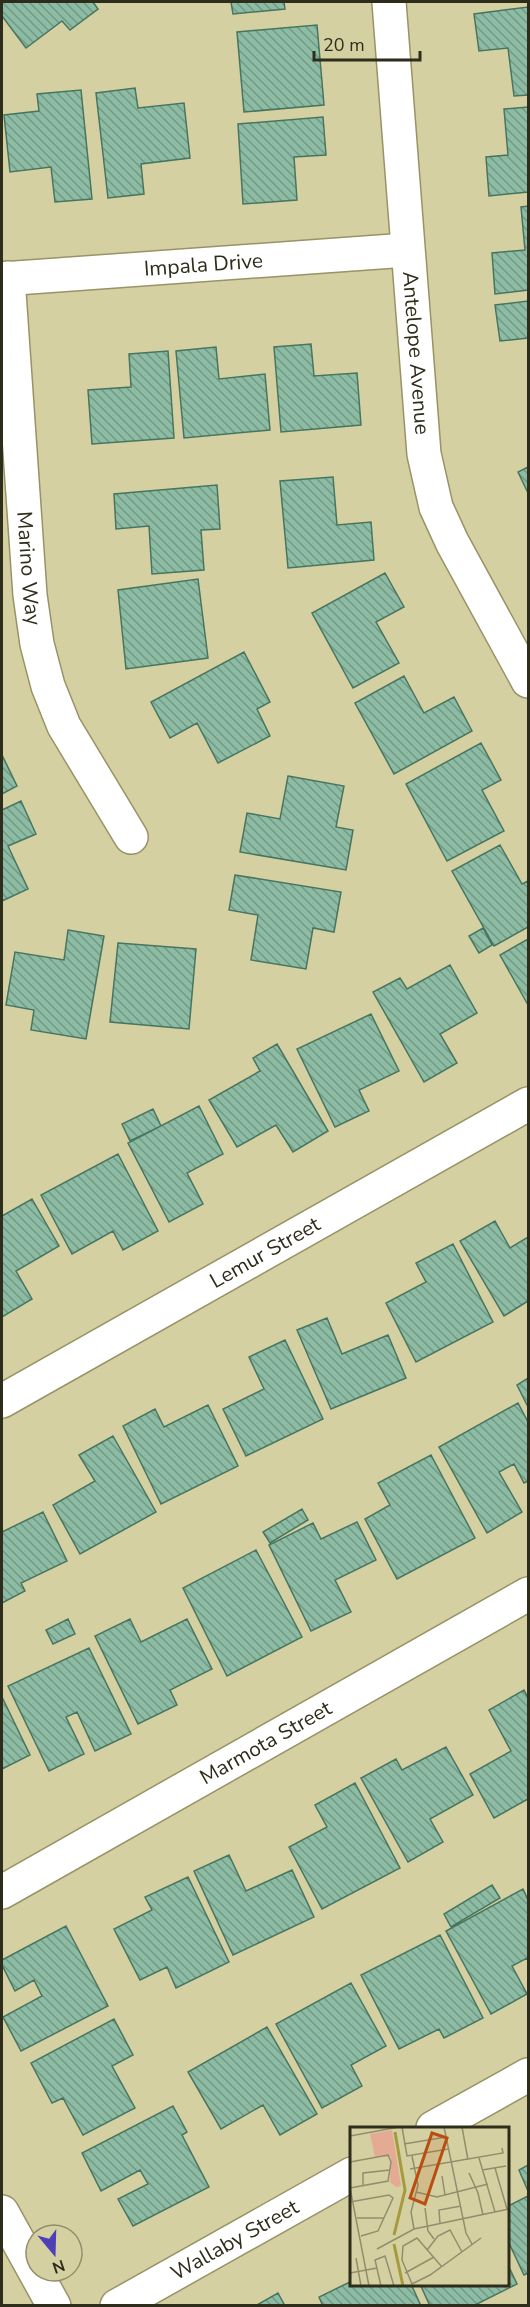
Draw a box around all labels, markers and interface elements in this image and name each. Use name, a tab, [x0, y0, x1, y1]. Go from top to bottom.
scale bar	[314, 24, 420, 62]
text: 20 m	[323, 33, 365, 57]
street label: Impala Drive	[143, 246, 264, 283]
street label: Antelope Avenue	[396, 270, 436, 436]
street label: Marino Way	[10, 510, 48, 627]
street label: Lemur Street	[205, 1210, 326, 1295]
street label: Marmota Street	[195, 1694, 337, 1791]
inset map	[350, 2127, 509, 2286]
street label: Wallaby Street	[166, 2193, 304, 2287]
north arrow	[24, 2223, 84, 2283]
text: N	[49, 2254, 68, 2279]

